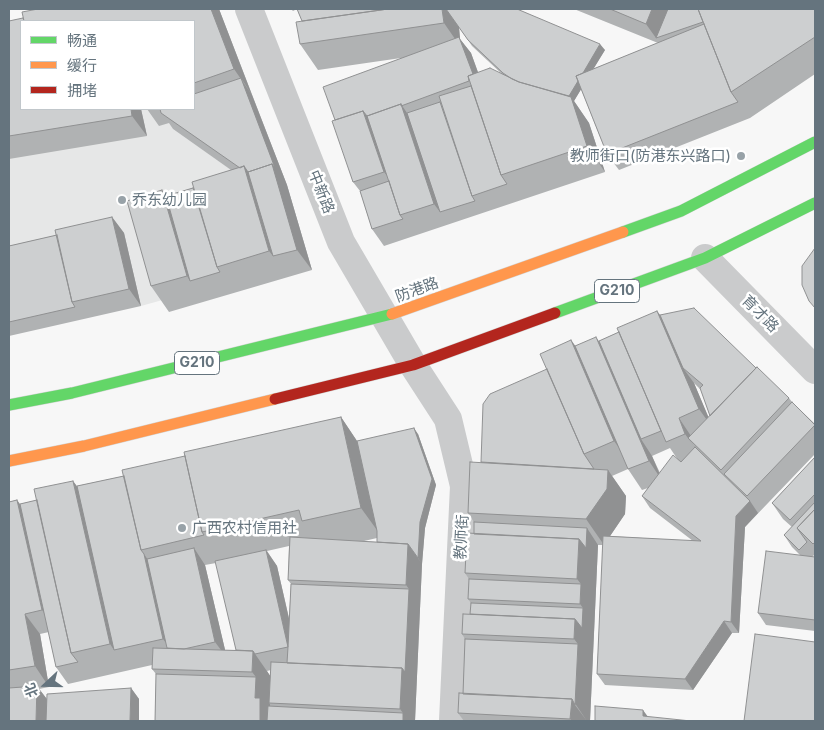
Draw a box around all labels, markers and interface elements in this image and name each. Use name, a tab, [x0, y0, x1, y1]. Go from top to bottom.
legend	[20, 20, 195, 110]
text: 畅通	[67, 31, 97, 50]
text: 缓行	[67, 56, 97, 75]
text: 拥堵	[67, 81, 97, 100]
place label: 教师街口(防港东兴路口)	[570, 147, 731, 165]
marker: 教师街口(防港东兴路口)	[735, 150, 747, 162]
street label: 中新路	[304, 168, 338, 216]
place label: 乔东幼儿园	[132, 191, 207, 209]
marker: 乔东幼儿园	[116, 194, 128, 206]
street label: 防港路	[393, 274, 441, 306]
road number: G210	[594, 280, 640, 302]
street label: 育才路	[738, 292, 782, 336]
road number: G210	[174, 352, 220, 374]
street label: 教师街	[452, 514, 472, 560]
place label: 广西农村信用社	[192, 519, 297, 537]
marker: 广西农村信用社	[176, 522, 188, 534]
north arrow	[20, 660, 70, 710]
text: 北	[20, 681, 41, 700]

